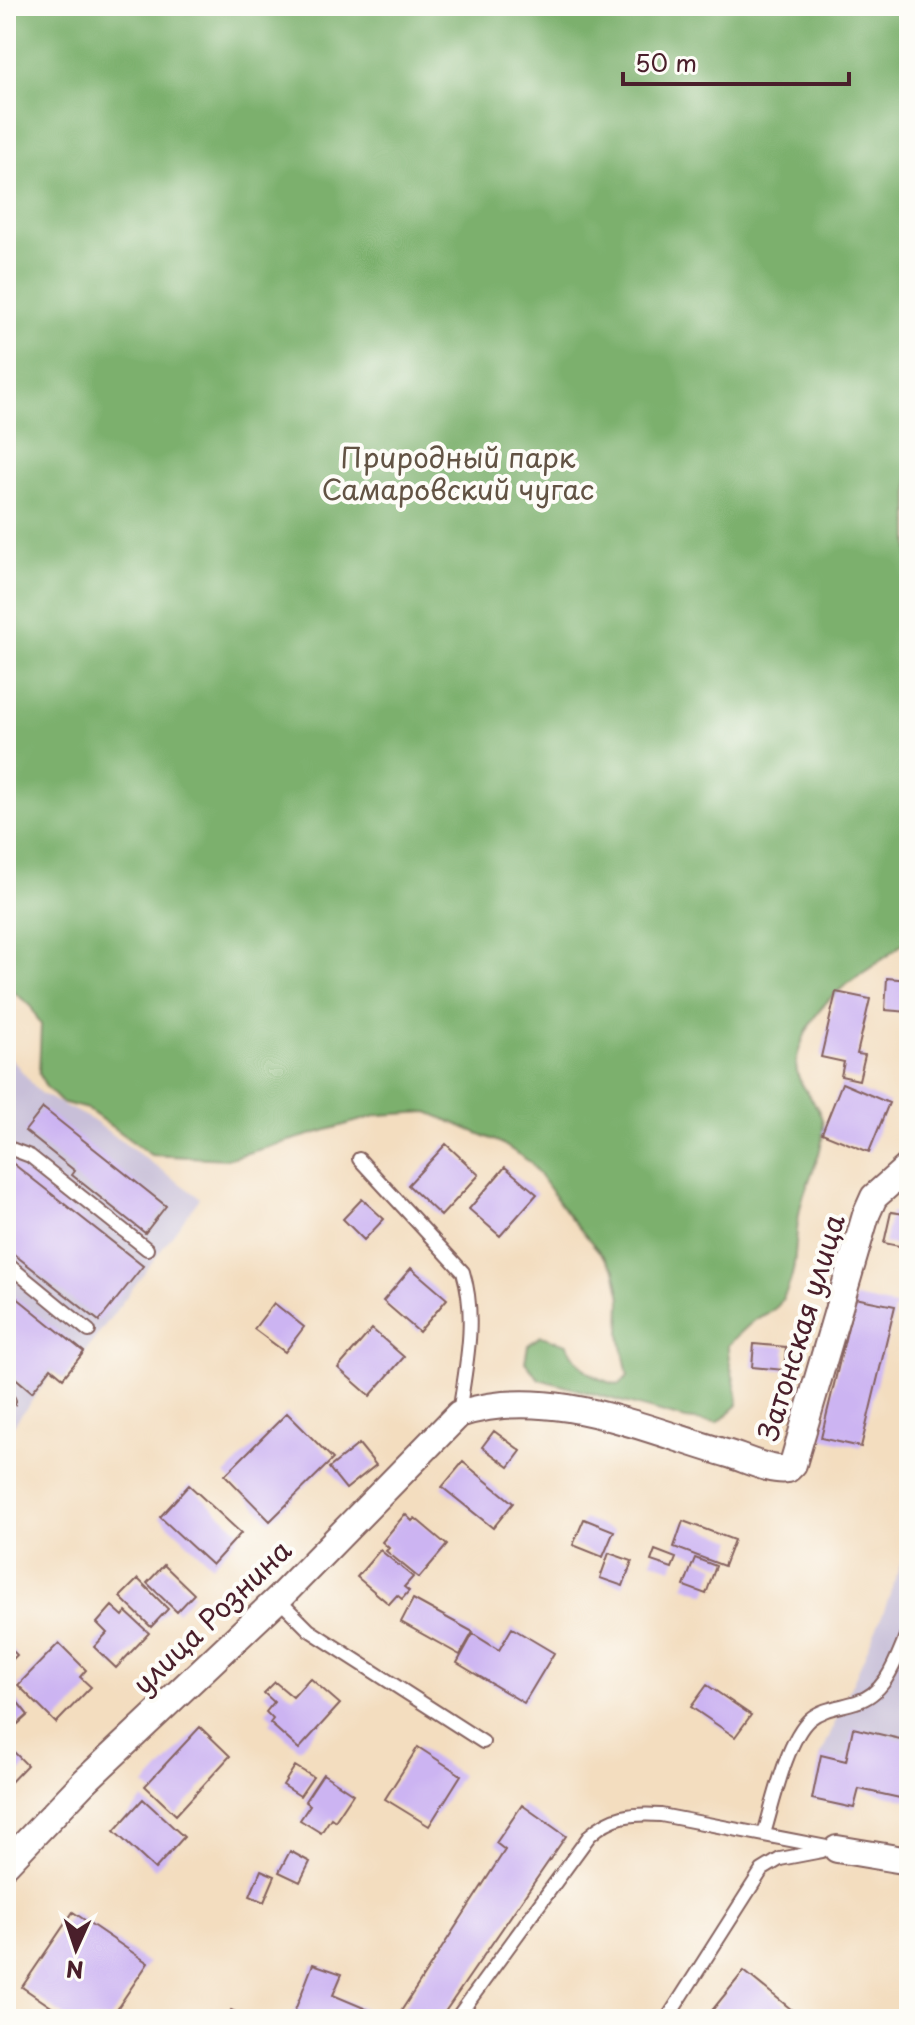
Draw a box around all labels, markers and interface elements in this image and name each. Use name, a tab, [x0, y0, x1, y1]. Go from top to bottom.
scale bar	[623, 36, 849, 86]
text: 50 m	[635, 44, 697, 80]
park label: Природный парк Самаровский чугас	[322, 435, 594, 510]
street label: Затонская улица	[745, 1208, 855, 1445]
street label: улица Рознина	[122, 1528, 301, 1703]
north arrow	[36, 1909, 116, 1989]
text: N	[65, 1954, 84, 1987]

